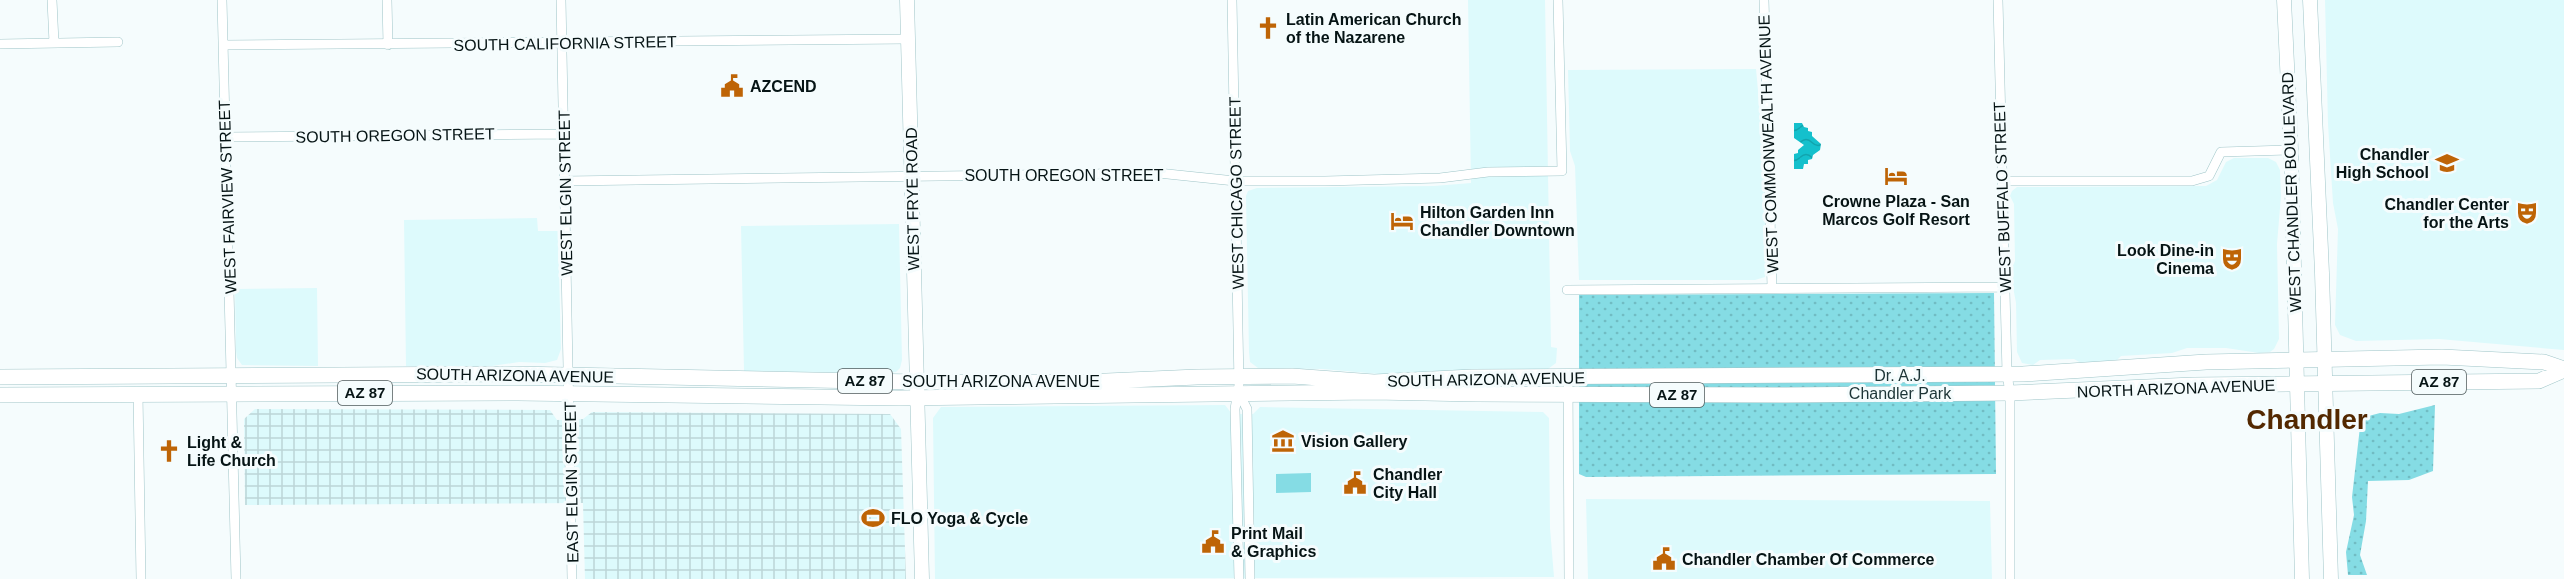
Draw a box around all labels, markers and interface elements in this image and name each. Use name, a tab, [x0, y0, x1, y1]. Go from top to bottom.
place label: Latin American Church of the Nazarene	[1286, 11, 1461, 46]
street label: WEST COMMONWEALTH AVENUE	[1755, 14, 1782, 274]
church icon: Latin American Church of the Nazarene	[1255, 15, 1281, 41]
street label: SOUTH CALIFORNIA STREET	[453, 33, 677, 54]
street label: WEST CHANDLER BOULEVARD	[2279, 72, 2304, 312]
public building icon: AZCEND	[719, 73, 745, 99]
place label: AZCEND	[750, 78, 817, 95]
street label: WEST CHICAGO STREET	[1226, 96, 1247, 289]
street label: WEST FAIRVIEW STREET	[216, 99, 239, 294]
street label: WEST BUFFALO STREET	[1991, 101, 2014, 293]
street label: WEST ELGIN STREET	[556, 110, 575, 276]
street label: SOUTH OREGON STREET	[295, 125, 495, 146]
street label: WEST FRYE ROAD	[903, 127, 922, 271]
place label: Chandler High School	[2336, 146, 2429, 181]
school or university icon: Chandler High School	[2434, 150, 2460, 176]
hotel icon: Crowne Plaza - San Marcos Golf Resort	[1883, 163, 1909, 189]
street label: SOUTH OREGON STREET	[964, 167, 1164, 184]
place label: Crowne Plaza - San Marcos Golf Resort	[1822, 193, 1970, 228]
place label: Chandler Center for the Arts	[2385, 196, 2509, 231]
theatre icon: Chandler Center for the Arts	[2514, 200, 2540, 226]
place label: Hilton Garden Inn Chandler Downtown	[1420, 204, 1575, 239]
hotel icon: Hilton Garden Inn Chandler Downtown	[1389, 208, 1415, 234]
place label: Look Dine-in Cinema	[2117, 242, 2214, 277]
theatre icon: Look Dine-in Cinema	[2219, 246, 2245, 272]
street label: SOUTH ARIZONA AVENUE	[416, 365, 614, 386]
park label: Dr. A.J. Chandler Park	[1849, 367, 1952, 402]
road number: AZ 87	[838, 369, 892, 393]
street label: SOUTH ARIZONA AVENUE	[1387, 369, 1585, 390]
road number: AZ 87	[2412, 370, 2466, 394]
street label: SOUTH ARIZONA AVENUE	[902, 373, 1100, 390]
street label: NORTH ARIZONA AVENUE	[2077, 377, 2276, 400]
road number: AZ 87	[338, 381, 392, 405]
road number: AZ 87	[1650, 383, 1704, 407]
street label: EAST ELGIN STREET	[562, 401, 581, 563]
district label: Chandler	[2246, 404, 2368, 435]
museum icon: Vision Gallery	[1270, 428, 1296, 454]
place label: Vision Gallery	[1301, 433, 1408, 450]
place label: Light & Life Church	[187, 434, 276, 469]
church icon: Light & Life Church	[156, 438, 182, 464]
place label: Chandler City Hall	[1373, 466, 1442, 501]
public building icon: Chandler City Hall	[1342, 470, 1368, 496]
sports icon: FLO Yoga & Cycle	[860, 505, 886, 531]
place label: FLO Yoga & Cycle	[891, 510, 1028, 527]
place label: Print Mail & Graphics	[1231, 525, 1316, 560]
public building icon: Print Mail & Graphics	[1200, 529, 1226, 555]
public building icon: Chandler Chamber Of Commerce	[1651, 546, 1677, 572]
place label: Chandler Chamber Of Commerce	[1682, 551, 1935, 568]

